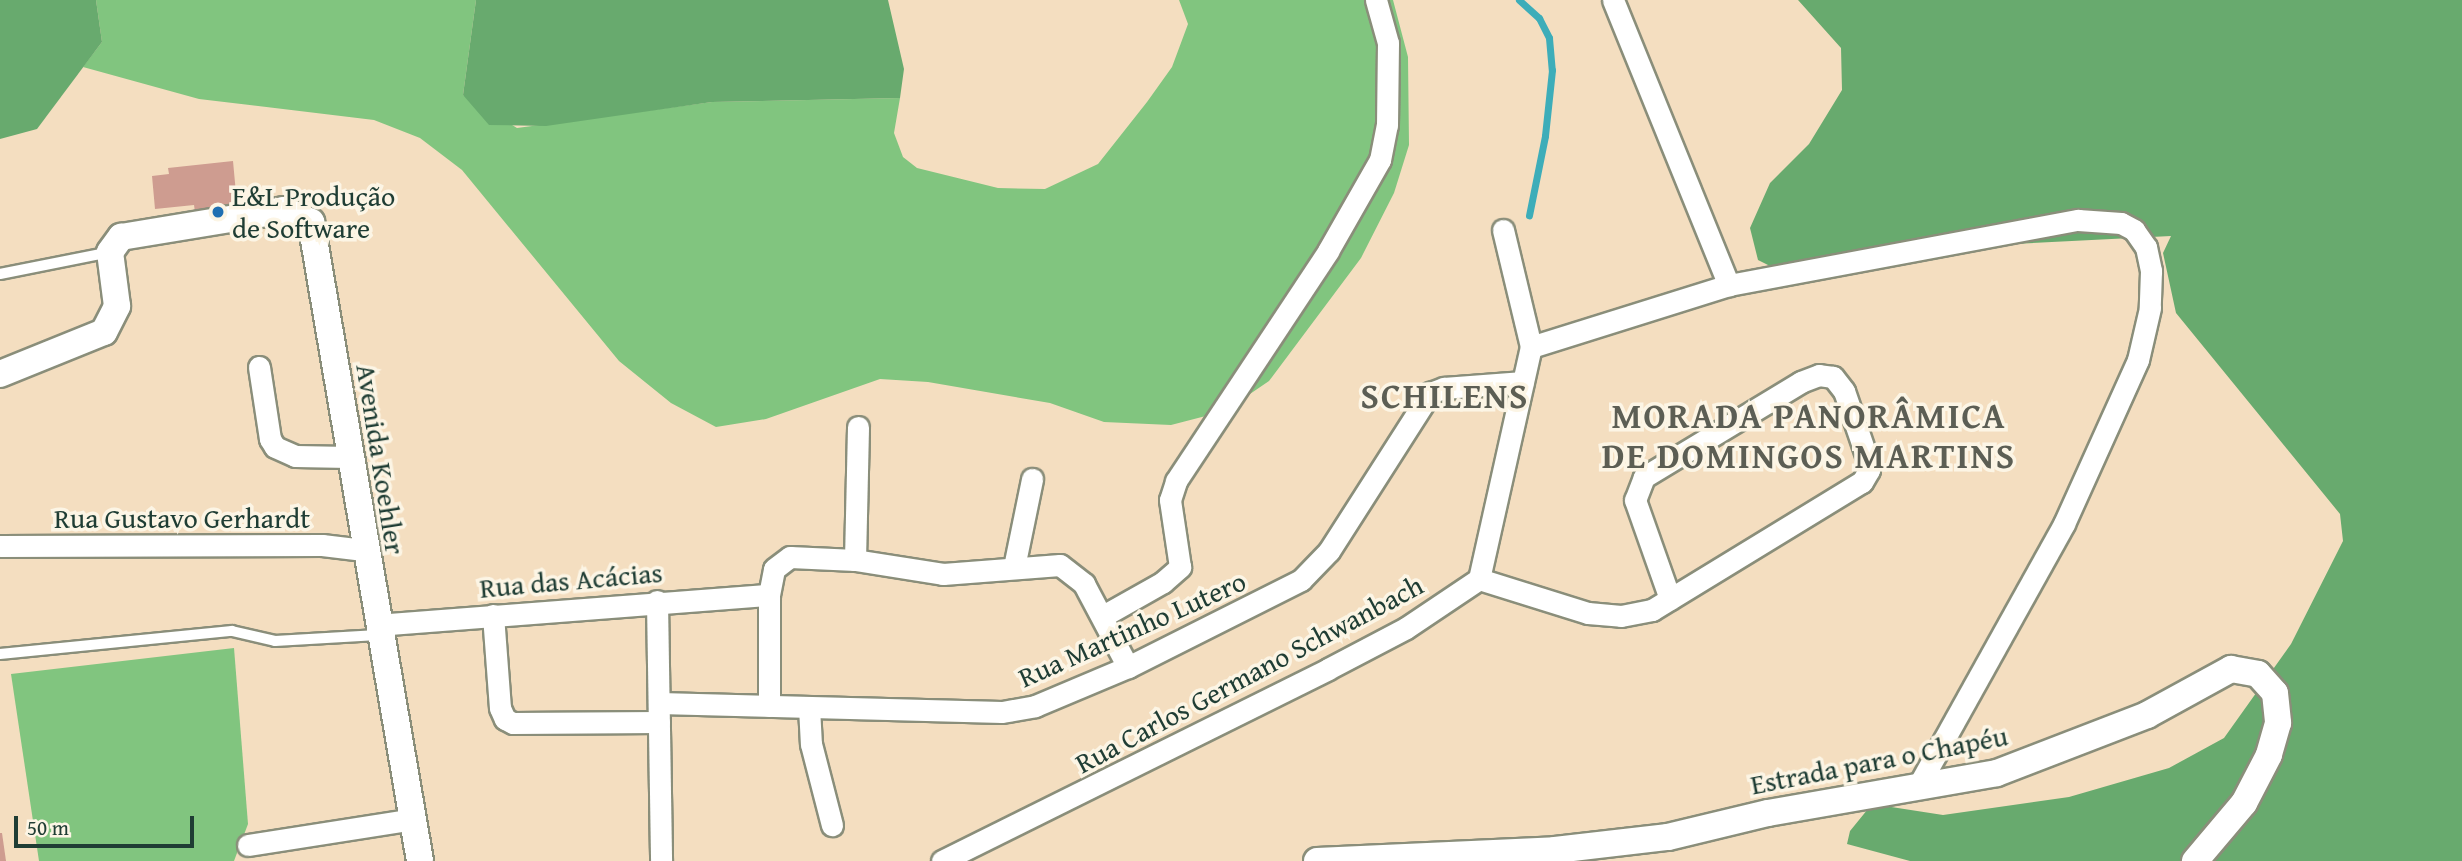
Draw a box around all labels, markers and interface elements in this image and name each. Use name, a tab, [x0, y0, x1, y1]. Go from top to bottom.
place label: E&L Produção de Software	[232, 179, 395, 245]
marker: E&L Produção de Software	[210, 204, 226, 220]
street label: Avenida Koehler	[349, 361, 413, 557]
district label: SCHILENS	[1362, 375, 1528, 417]
district label: MORADA PANORÂMICA DE DOMINGOS MARTINS	[1604, 395, 2014, 477]
street label: Rua Gustavo Gerhardt	[54, 501, 310, 535]
street label: Rua das Acácias	[478, 555, 664, 605]
street label: Rua Martinho Lutero	[1013, 564, 1251, 694]
street label: Rua Carlos Germano Schwanbach	[1069, 568, 1429, 780]
street label: Estrada para o Chapéu	[1748, 719, 2010, 801]
scale bar	[18, 802, 198, 846]
text: 50 m	[27, 812, 69, 843]

